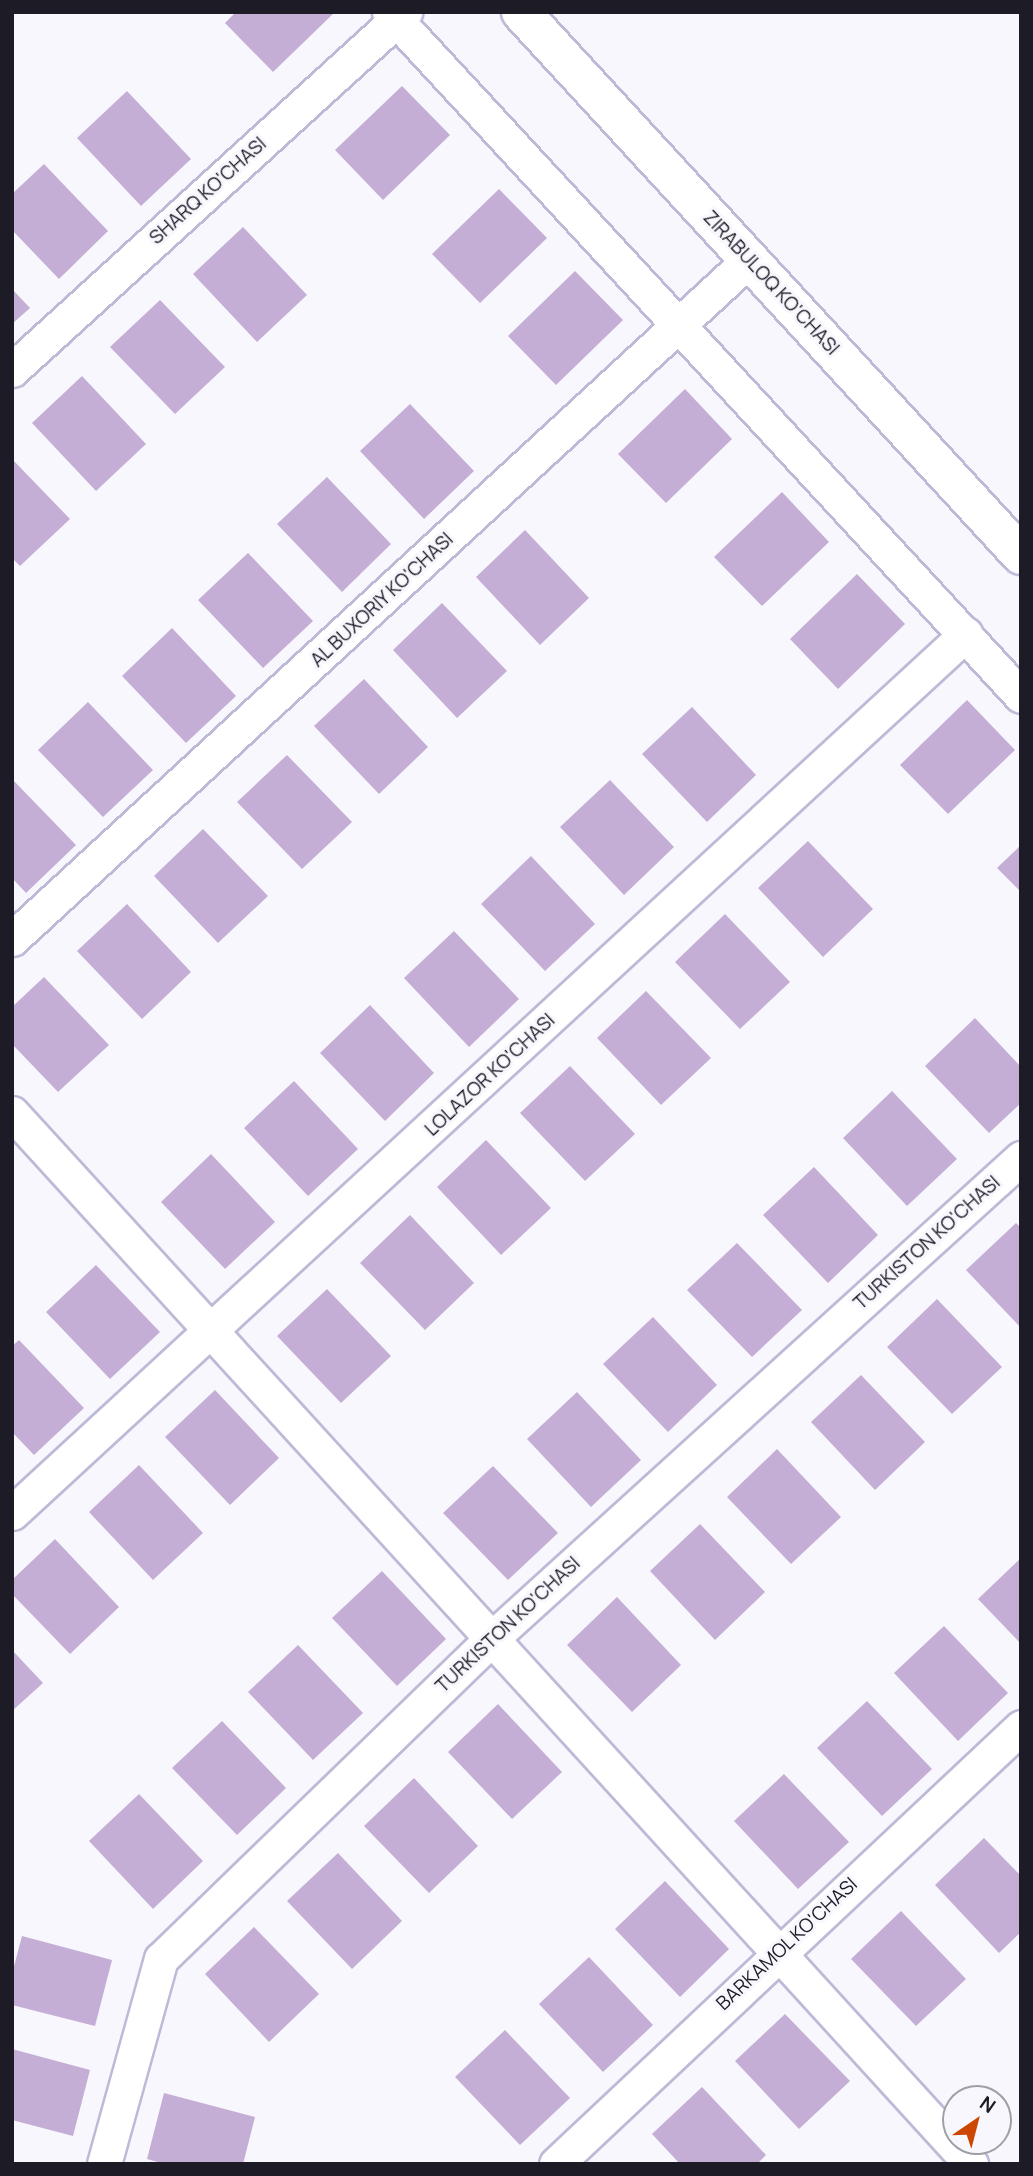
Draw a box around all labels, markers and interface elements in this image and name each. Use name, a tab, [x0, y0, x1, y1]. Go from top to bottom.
street label: SHARQ KO'CHASI	[145, 133, 271, 249]
street label: ZIRABULOQ KO'CHASI	[698, 206, 844, 360]
street label: AL BUXORIY KO'CHASI	[305, 528, 459, 672]
street label: LOLAZOR KO'CHASI	[420, 1009, 560, 1141]
street label: TURKISTON KO'CHASI	[849, 1171, 1005, 1315]
street label: TURKISTON KO'CHASI	[431, 1552, 585, 1698]
street label: BARKAMOL KO'CHASI	[712, 1873, 862, 2015]
north arrow	[942, 2085, 1012, 2155]
text: N	[975, 2090, 1001, 2119]

